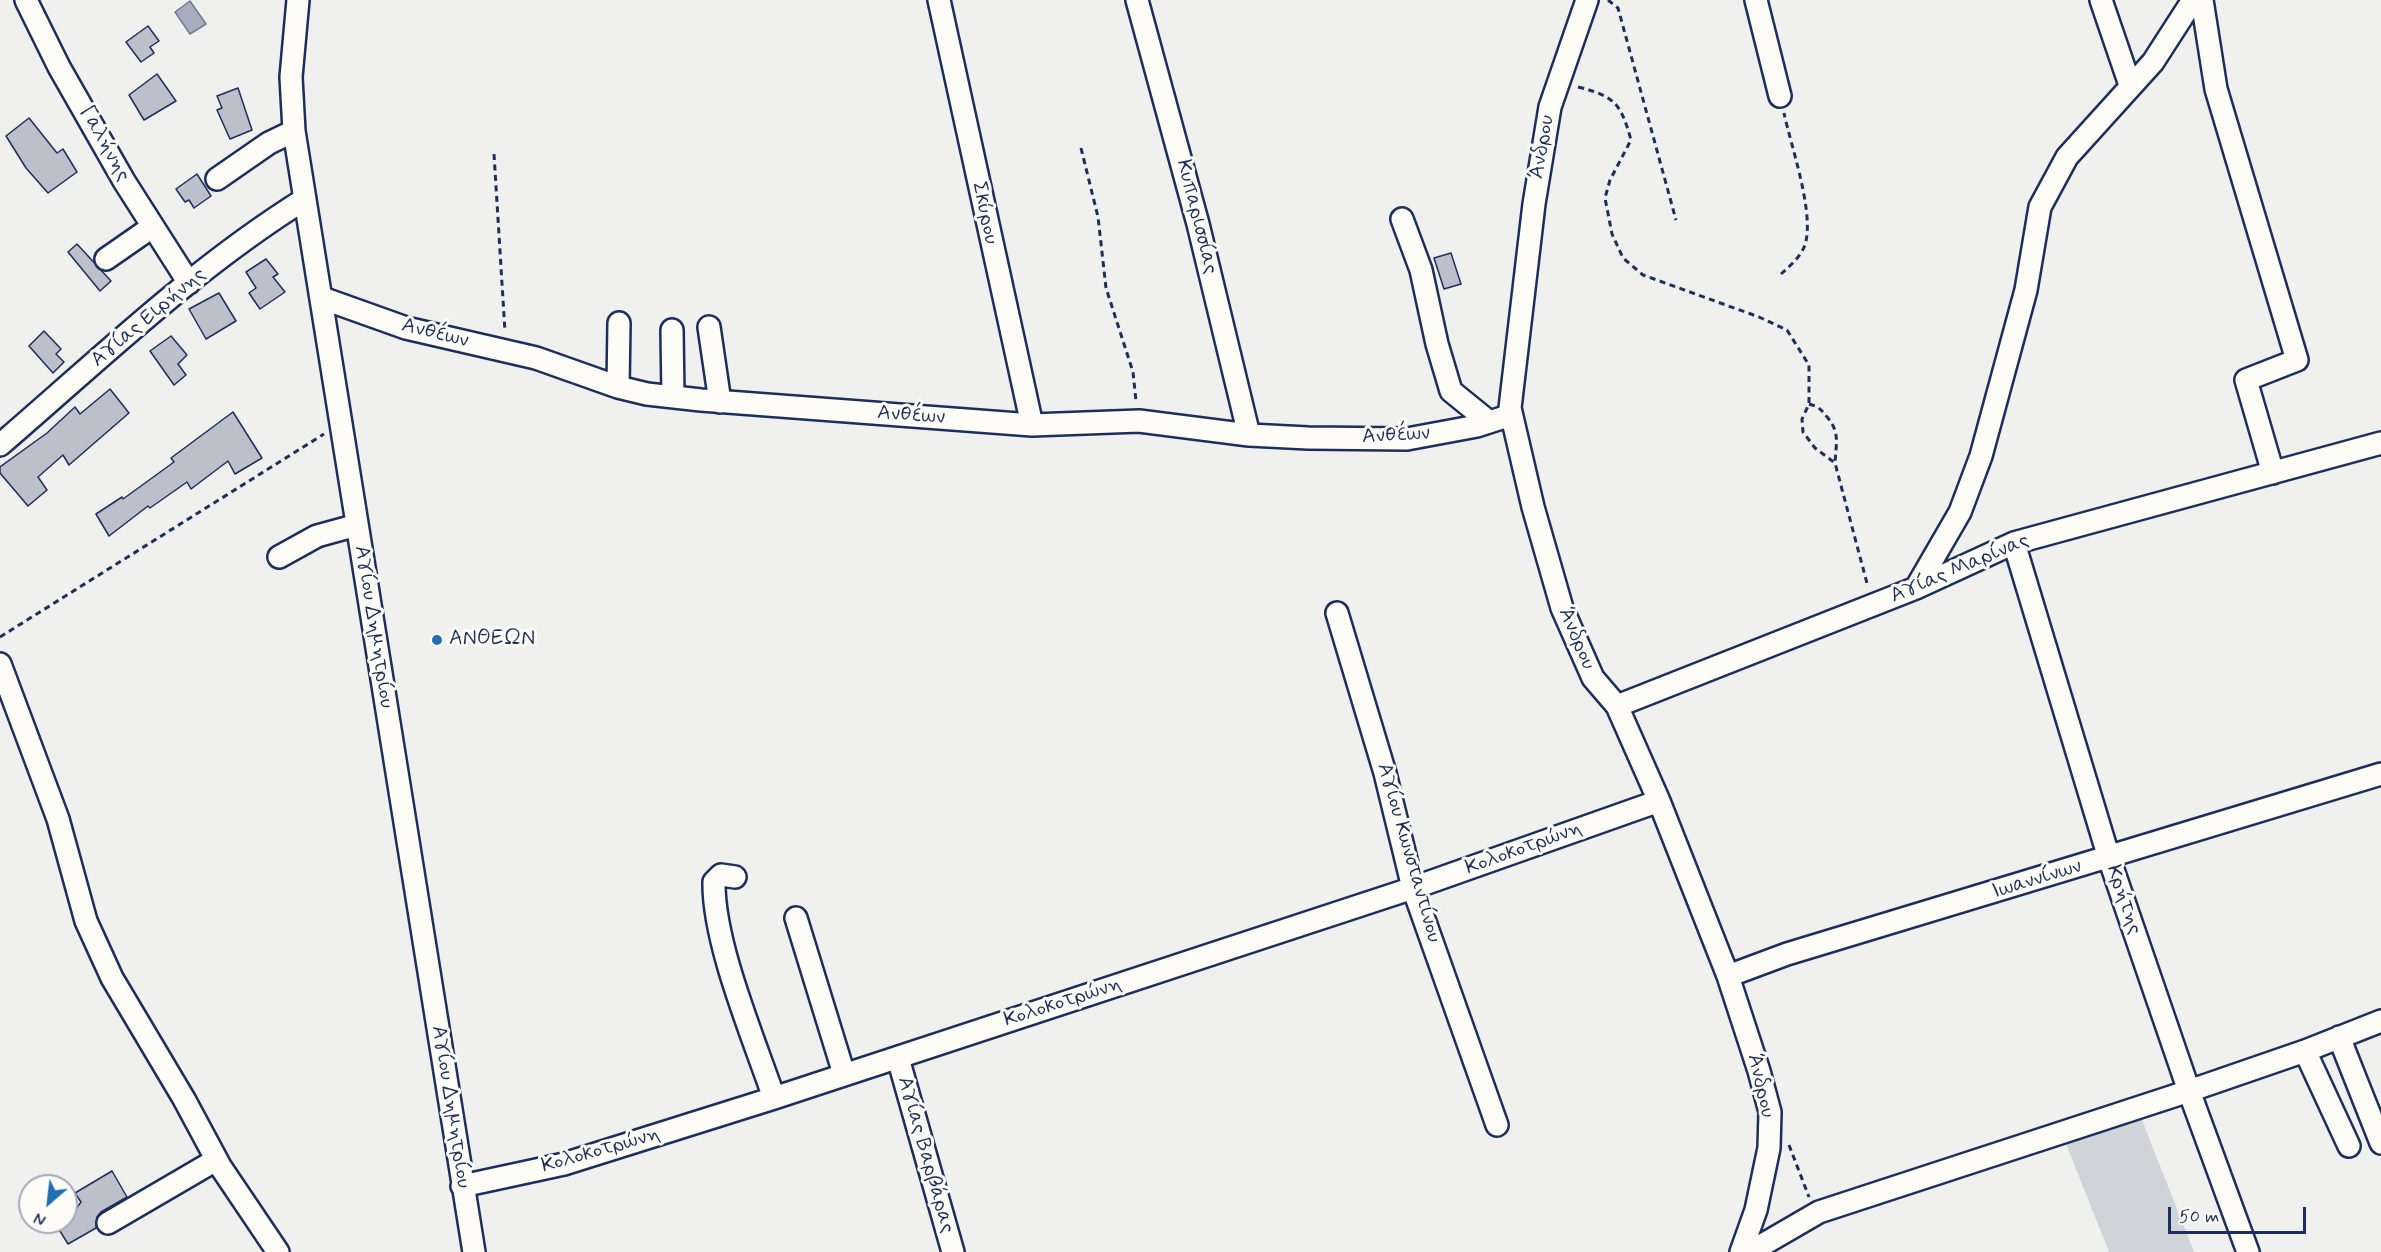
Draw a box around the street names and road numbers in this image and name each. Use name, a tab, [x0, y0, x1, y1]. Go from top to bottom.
street label: Γαλήνης	[73, 102, 135, 186]
street label: Άνδρου	[1525, 113, 1561, 181]
street label: Κυπαρισσίας	[1170, 157, 1222, 277]
street label: Σκύρου	[965, 179, 1003, 247]
street label: Αγίας Ειρήνης	[86, 263, 212, 373]
street label: Ανθέων	[399, 314, 471, 354]
street label: Ανθέων	[876, 401, 946, 431]
street label: Ανθέων	[1361, 422, 1431, 450]
street label: Αγίας Μαρίνας	[1887, 528, 2033, 610]
street label: Αγίου Δημητρίου	[348, 544, 398, 710]
street label: Άνδρου	[1552, 604, 1600, 674]
street label: Αγίου Κωνσταντίνου	[1370, 760, 1446, 946]
street label: Κολοκοτρώνη	[1462, 816, 1586, 882]
street label: Ιωαννίνων	[1989, 854, 2085, 906]
street label: Κρήτης	[2099, 862, 2147, 938]
street label: Κολοκοτρώνη	[1001, 972, 1125, 1034]
street label: Αγίου Δημητρίου	[425, 1024, 475, 1190]
street label: Άνδρου	[1740, 1052, 1780, 1120]
street label: Αγίας Βαρβάρας	[891, 1074, 959, 1236]
street label: Κολοκοτρώνη	[539, 1122, 663, 1180]

